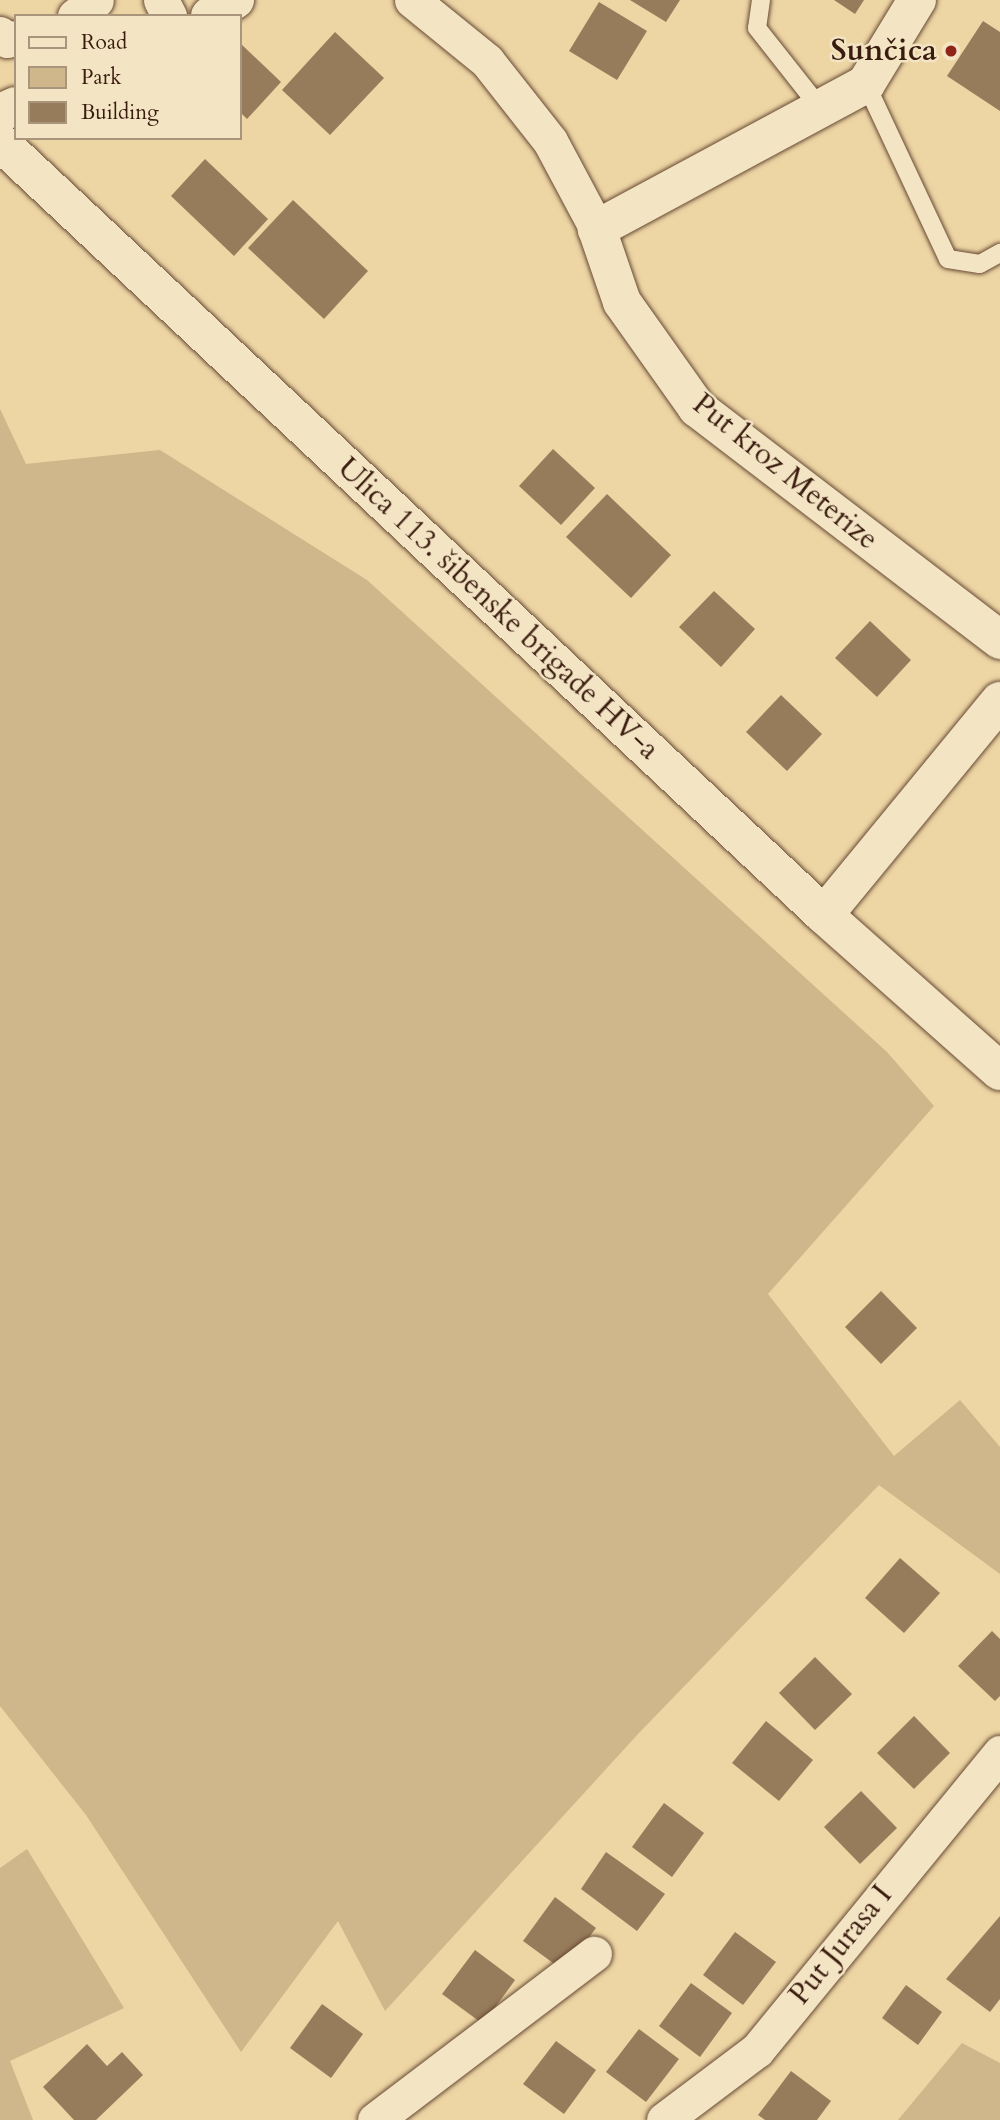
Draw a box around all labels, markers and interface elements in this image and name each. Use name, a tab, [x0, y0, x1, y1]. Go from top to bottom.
legend	[14, 14, 242, 140]
text: Road	[81, 28, 127, 57]
place label: Sunčica	[831, 33, 937, 69]
marker: Sunčica	[943, 43, 959, 59]
text: Park	[81, 63, 121, 92]
text: Building	[81, 98, 159, 127]
street label: Put kroz Meterize	[685, 386, 885, 558]
street label: Ulica 113. šibenske brigade HV-a	[330, 450, 666, 768]
street label: Put Jurasa I	[782, 1878, 900, 2012]

